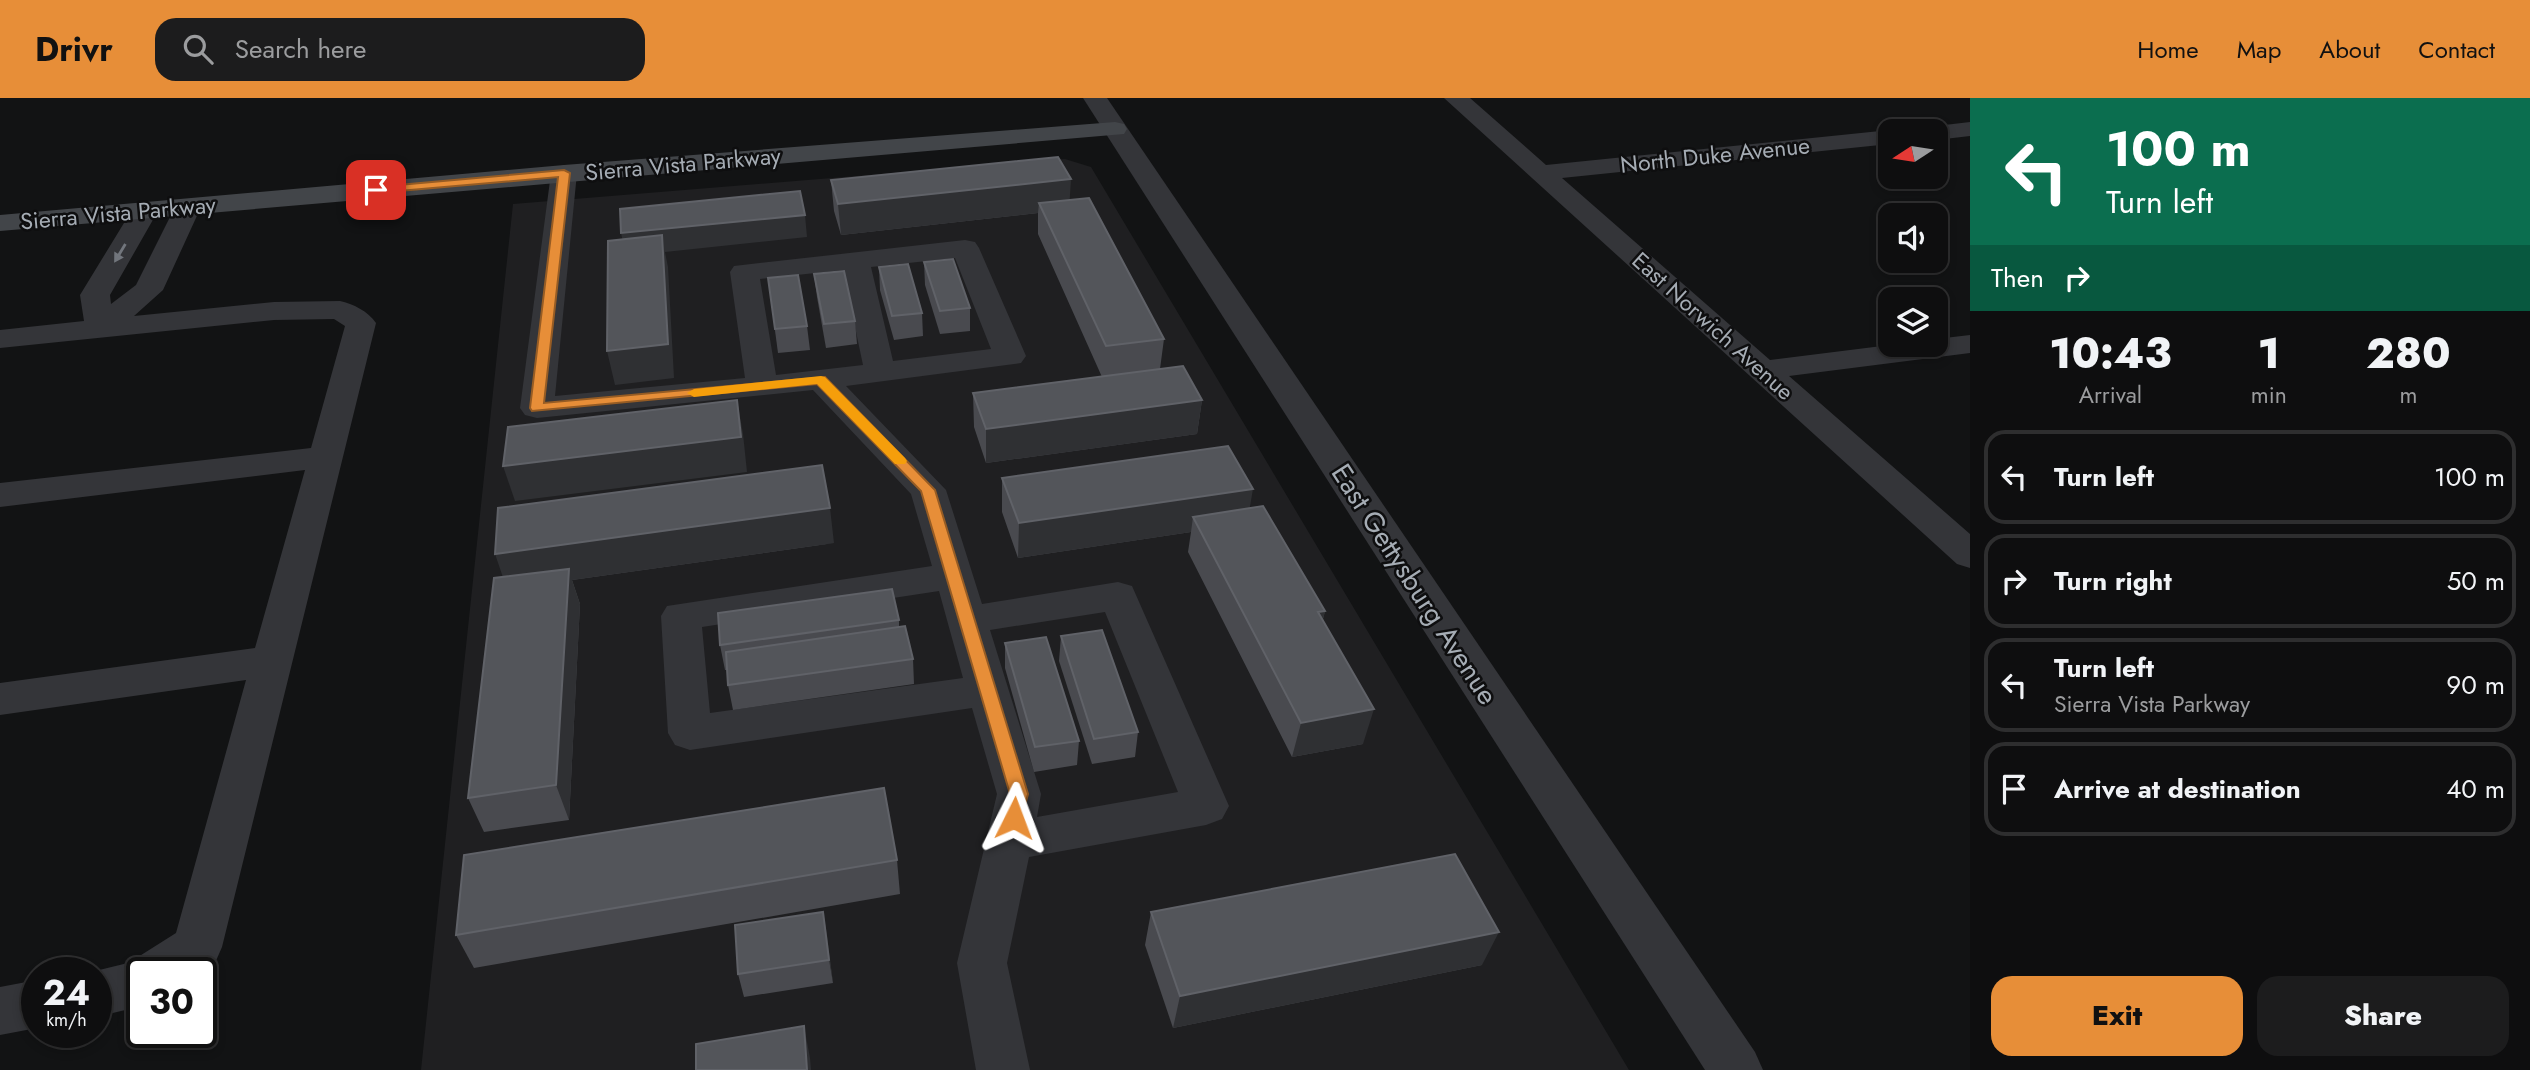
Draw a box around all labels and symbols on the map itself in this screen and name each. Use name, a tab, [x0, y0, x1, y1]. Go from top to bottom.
north arrow	[1878, 119, 1948, 189]
street label: North Duke Avenue	[1618, 128, 1812, 182]
street label: Sierra Vista Parkway	[584, 138, 783, 189]
pin	[346, 160, 406, 220]
street label: Sierra Vista Parkway	[19, 187, 218, 238]
one-way arrow	[113, 243, 126, 262]
street label: East Norwich Avenue	[1624, 244, 1802, 408]
street label: East Gettysburg Avenue	[1321, 456, 1508, 713]
position arrow	[977, 781, 1051, 855]
speed limit sign: 30	[126, 957, 217, 1048]

